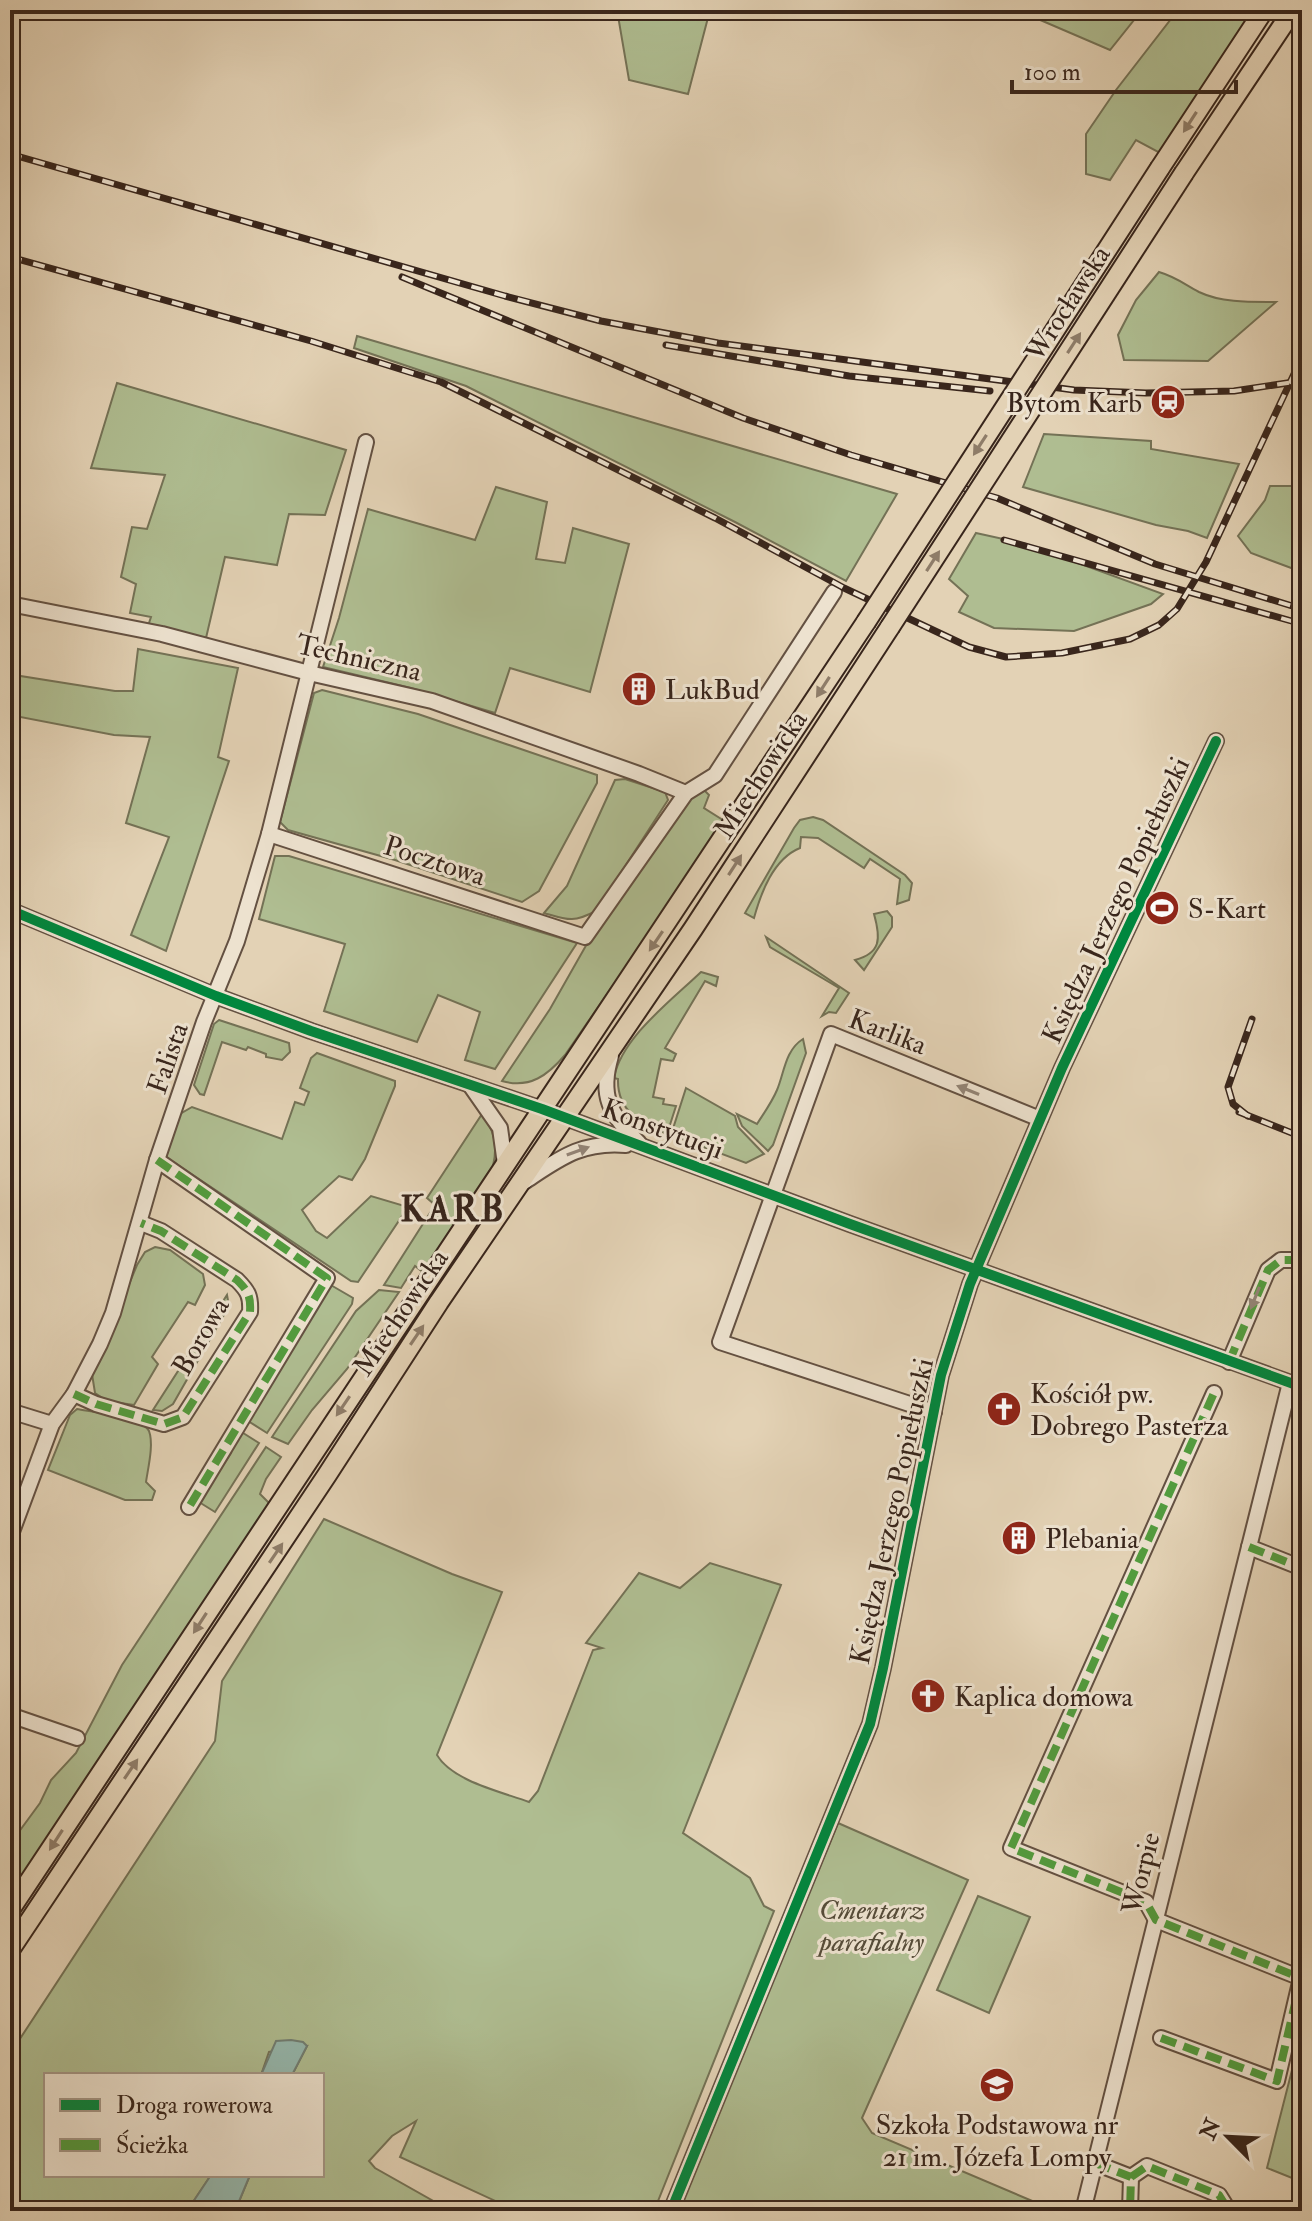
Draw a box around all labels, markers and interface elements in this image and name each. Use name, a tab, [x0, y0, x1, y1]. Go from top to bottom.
scale bar	[1012, 44, 1236, 94]
text: 100 m	[1024, 57, 1081, 88]
one-way arrow	[1183, 111, 1198, 132]
street label: Wrocławska	[1017, 239, 1119, 369]
one-way arrow	[1067, 332, 1081, 354]
station icon: Bytom Karb	[1149, 383, 1187, 421]
place label: Bytom Karb	[1006, 386, 1142, 421]
one-way arrow	[973, 434, 988, 455]
one-way arrow	[925, 551, 940, 572]
street label: Techniczna	[293, 627, 425, 690]
building icon: LukBud	[620, 670, 658, 708]
place label: LukBud	[665, 673, 760, 708]
one-way arrow	[816, 677, 831, 698]
street label: Miechowicka	[707, 704, 816, 846]
street label: Księdza Jerzego Popiełuszki	[1035, 752, 1198, 1049]
street label: Pocztowa	[379, 829, 490, 894]
one-way arrow	[727, 855, 742, 876]
sports icon: S-Kart	[1143, 889, 1181, 927]
place label: S-Kart	[1188, 892, 1266, 927]
one-way arrow	[649, 930, 664, 951]
street label: Karlika	[844, 1002, 932, 1063]
street label: Falista	[140, 1018, 197, 1099]
one-way arrow	[956, 1083, 980, 1096]
street label: Konstytucji	[597, 1091, 728, 1168]
one-way arrow	[566, 1145, 590, 1157]
district label: KARB	[400, 1187, 506, 1232]
street label: Miechowicka	[346, 1242, 457, 1383]
one-way arrow	[1248, 1286, 1261, 1310]
street label: Borowa	[165, 1291, 238, 1382]
one-way arrow	[410, 1324, 425, 1345]
street label: Księdza Jerzego Popiełuszki	[843, 1355, 942, 1668]
place label: Kościół pw. Dobrego Pasterza	[1030, 1377, 1229, 1444]
church icon: Kościół pw. Dobrego Pasterza	[985, 1390, 1023, 1428]
one-way arrow	[336, 1395, 351, 1417]
building icon: Plebania	[1000, 1519, 1038, 1557]
place label: Plebania	[1045, 1522, 1139, 1557]
one-way arrow	[268, 1542, 283, 1563]
one-way arrow	[192, 1612, 207, 1633]
church icon: Kaplica domowa	[909, 1677, 947, 1715]
place label: Kaplica domowa	[954, 1680, 1134, 1715]
one-way arrow	[123, 1758, 138, 1779]
one-way arrow	[49, 1829, 64, 1850]
street label: Worpie	[1114, 1829, 1169, 1919]
park label: Cmentarz parafialny	[816, 1893, 925, 1960]
school or university icon: Szkoła Podstawowa nr 21 im. Józefa Lompy	[978, 2066, 1016, 2104]
legend	[44, 2073, 324, 2177]
text: Droga rowerowa	[116, 2090, 274, 2121]
north arrow	[1188, 2097, 1268, 2177]
place label: Szkoła Podstawowa nr 21 im. Józefa Lompy	[876, 2108, 1119, 2175]
text: N	[1193, 2114, 1228, 2145]
text: Ścieżka	[116, 2129, 189, 2161]

